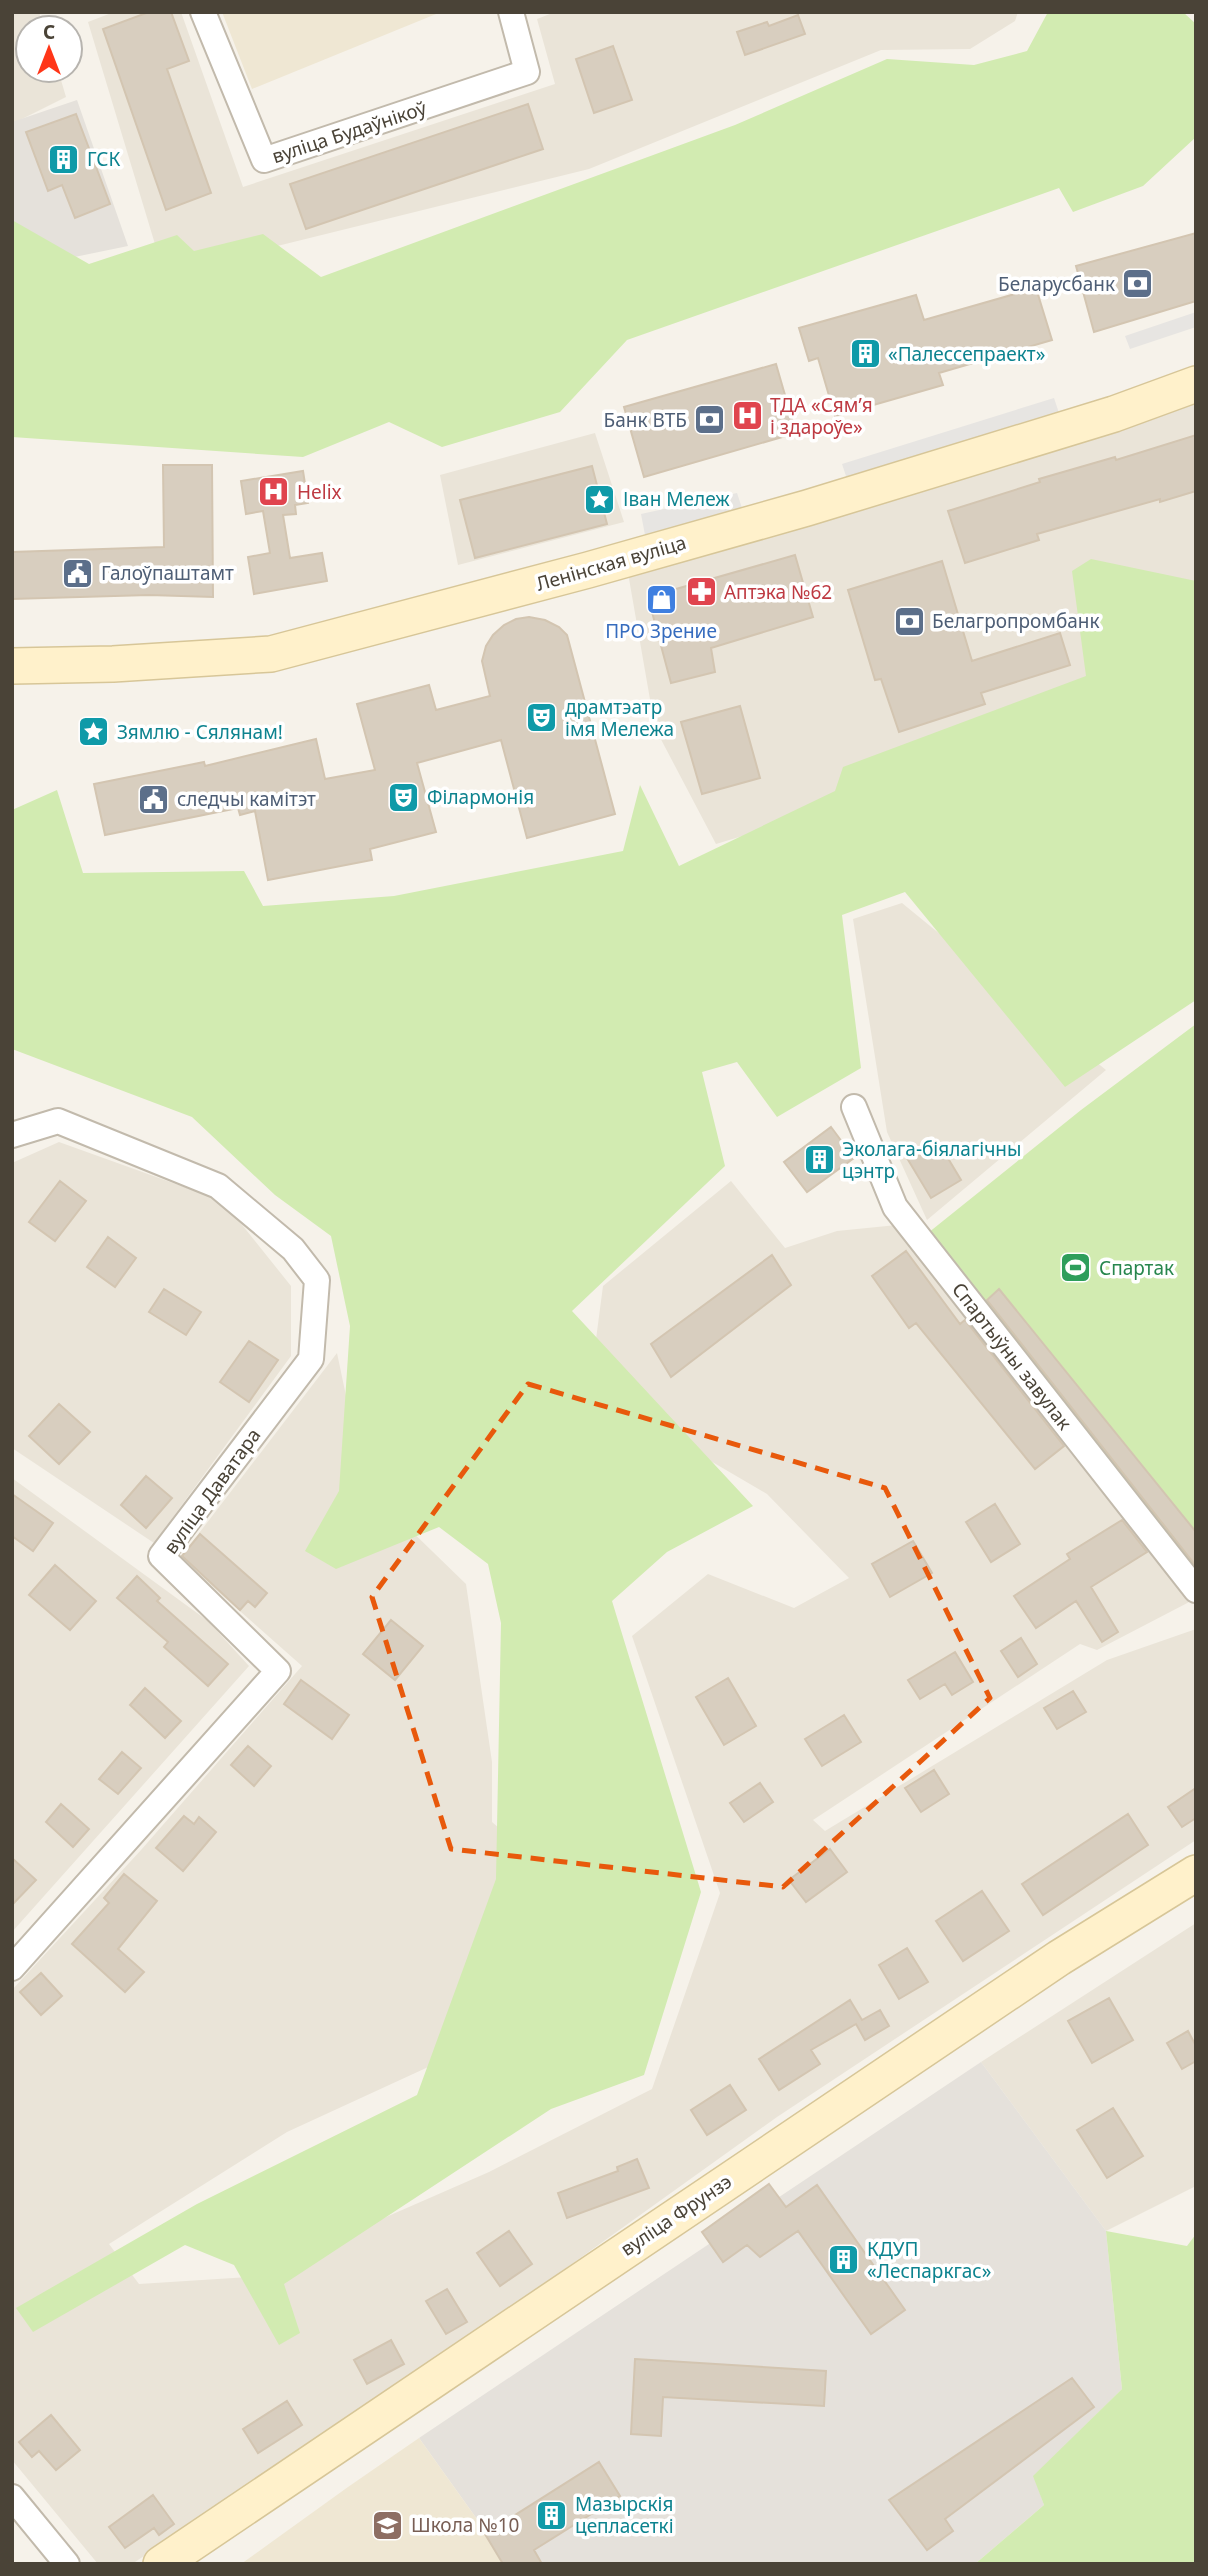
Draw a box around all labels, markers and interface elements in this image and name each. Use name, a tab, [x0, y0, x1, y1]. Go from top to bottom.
north arrow	[14, 14, 84, 84]
text: С	[43, 19, 55, 45]
street label: вуліца Будаўнікоў	[268, 95, 430, 169]
building icon: ГСК	[47, 142, 81, 176]
place label: ГСК	[87, 146, 120, 172]
bank icon: Беларусбанк	[1121, 267, 1155, 301]
place label: Беларусбанк	[998, 271, 1115, 297]
building icon: «Палессепраект»	[848, 337, 882, 371]
place label: «Палессепраект»	[888, 341, 1045, 367]
place label: ТДА «Сямʼя і здароўе»	[770, 392, 873, 440]
hospital icon: ТДА «Сямʼя і здароўе»	[730, 399, 764, 433]
bank icon: Банк ВТБ	[693, 403, 727, 437]
place label: Банк ВТБ	[603, 407, 687, 433]
hospital icon: Helix	[257, 475, 291, 509]
place label: Helix	[297, 479, 342, 505]
place icon: Іван Мележ	[583, 482, 617, 516]
place label: Іван Мележ	[623, 486, 730, 512]
street label: Ленінская вуліца	[533, 529, 689, 597]
public building icon: Галоўпаштамт	[61, 556, 95, 590]
place label: Галоўпаштамт	[101, 560, 234, 586]
pharmacy icon: Аптэка №62	[684, 575, 718, 609]
place label: Аптэка №62	[724, 579, 832, 605]
shop icon: ПРО Зрение	[644, 583, 678, 617]
bank icon: Белагропромбанк	[892, 604, 926, 638]
place label: Белагропромбанк	[932, 608, 1100, 634]
place label: ПРО Зрение	[605, 618, 717, 644]
place label: драмтэатр імя Мележа	[565, 694, 674, 742]
theatre icon: драмтэатр імя Мележа	[525, 701, 559, 735]
place icon: Зямлю - Сялянам!	[77, 715, 111, 749]
place label: Зямлю - Сялянам!	[117, 719, 283, 745]
theatre icon: Філармонія	[387, 780, 421, 814]
public building icon: следчы камітэт	[137, 782, 171, 816]
place label: Філармонія	[427, 784, 534, 810]
place label: следчы камітэт	[177, 786, 316, 812]
place label: Эколага-біялагічны цэнтр	[842, 1136, 1021, 1184]
building icon: Эколага-біялагічны цэнтр	[802, 1143, 836, 1177]
sports icon: Спартак	[1059, 1251, 1093, 1285]
place label: Спартак	[1099, 1255, 1174, 1281]
street label: Спартыўны завулак	[946, 1277, 1078, 1435]
street label: вуліца Даватара	[158, 1423, 266, 1559]
street label: вуліца Фрунзэ	[615, 2168, 737, 2262]
place label: КДУП «Леспаркгас»	[867, 2236, 991, 2284]
building icon: КДУП «Леспаркгас»	[827, 2243, 861, 2277]
place label: Мазырскія цепласеткі	[575, 2491, 674, 2539]
building icon: Мазырскія цепласеткі	[535, 2498, 569, 2532]
school or university icon: Школа №10	[371, 2508, 405, 2542]
place label: Школа №10	[411, 2512, 519, 2538]

